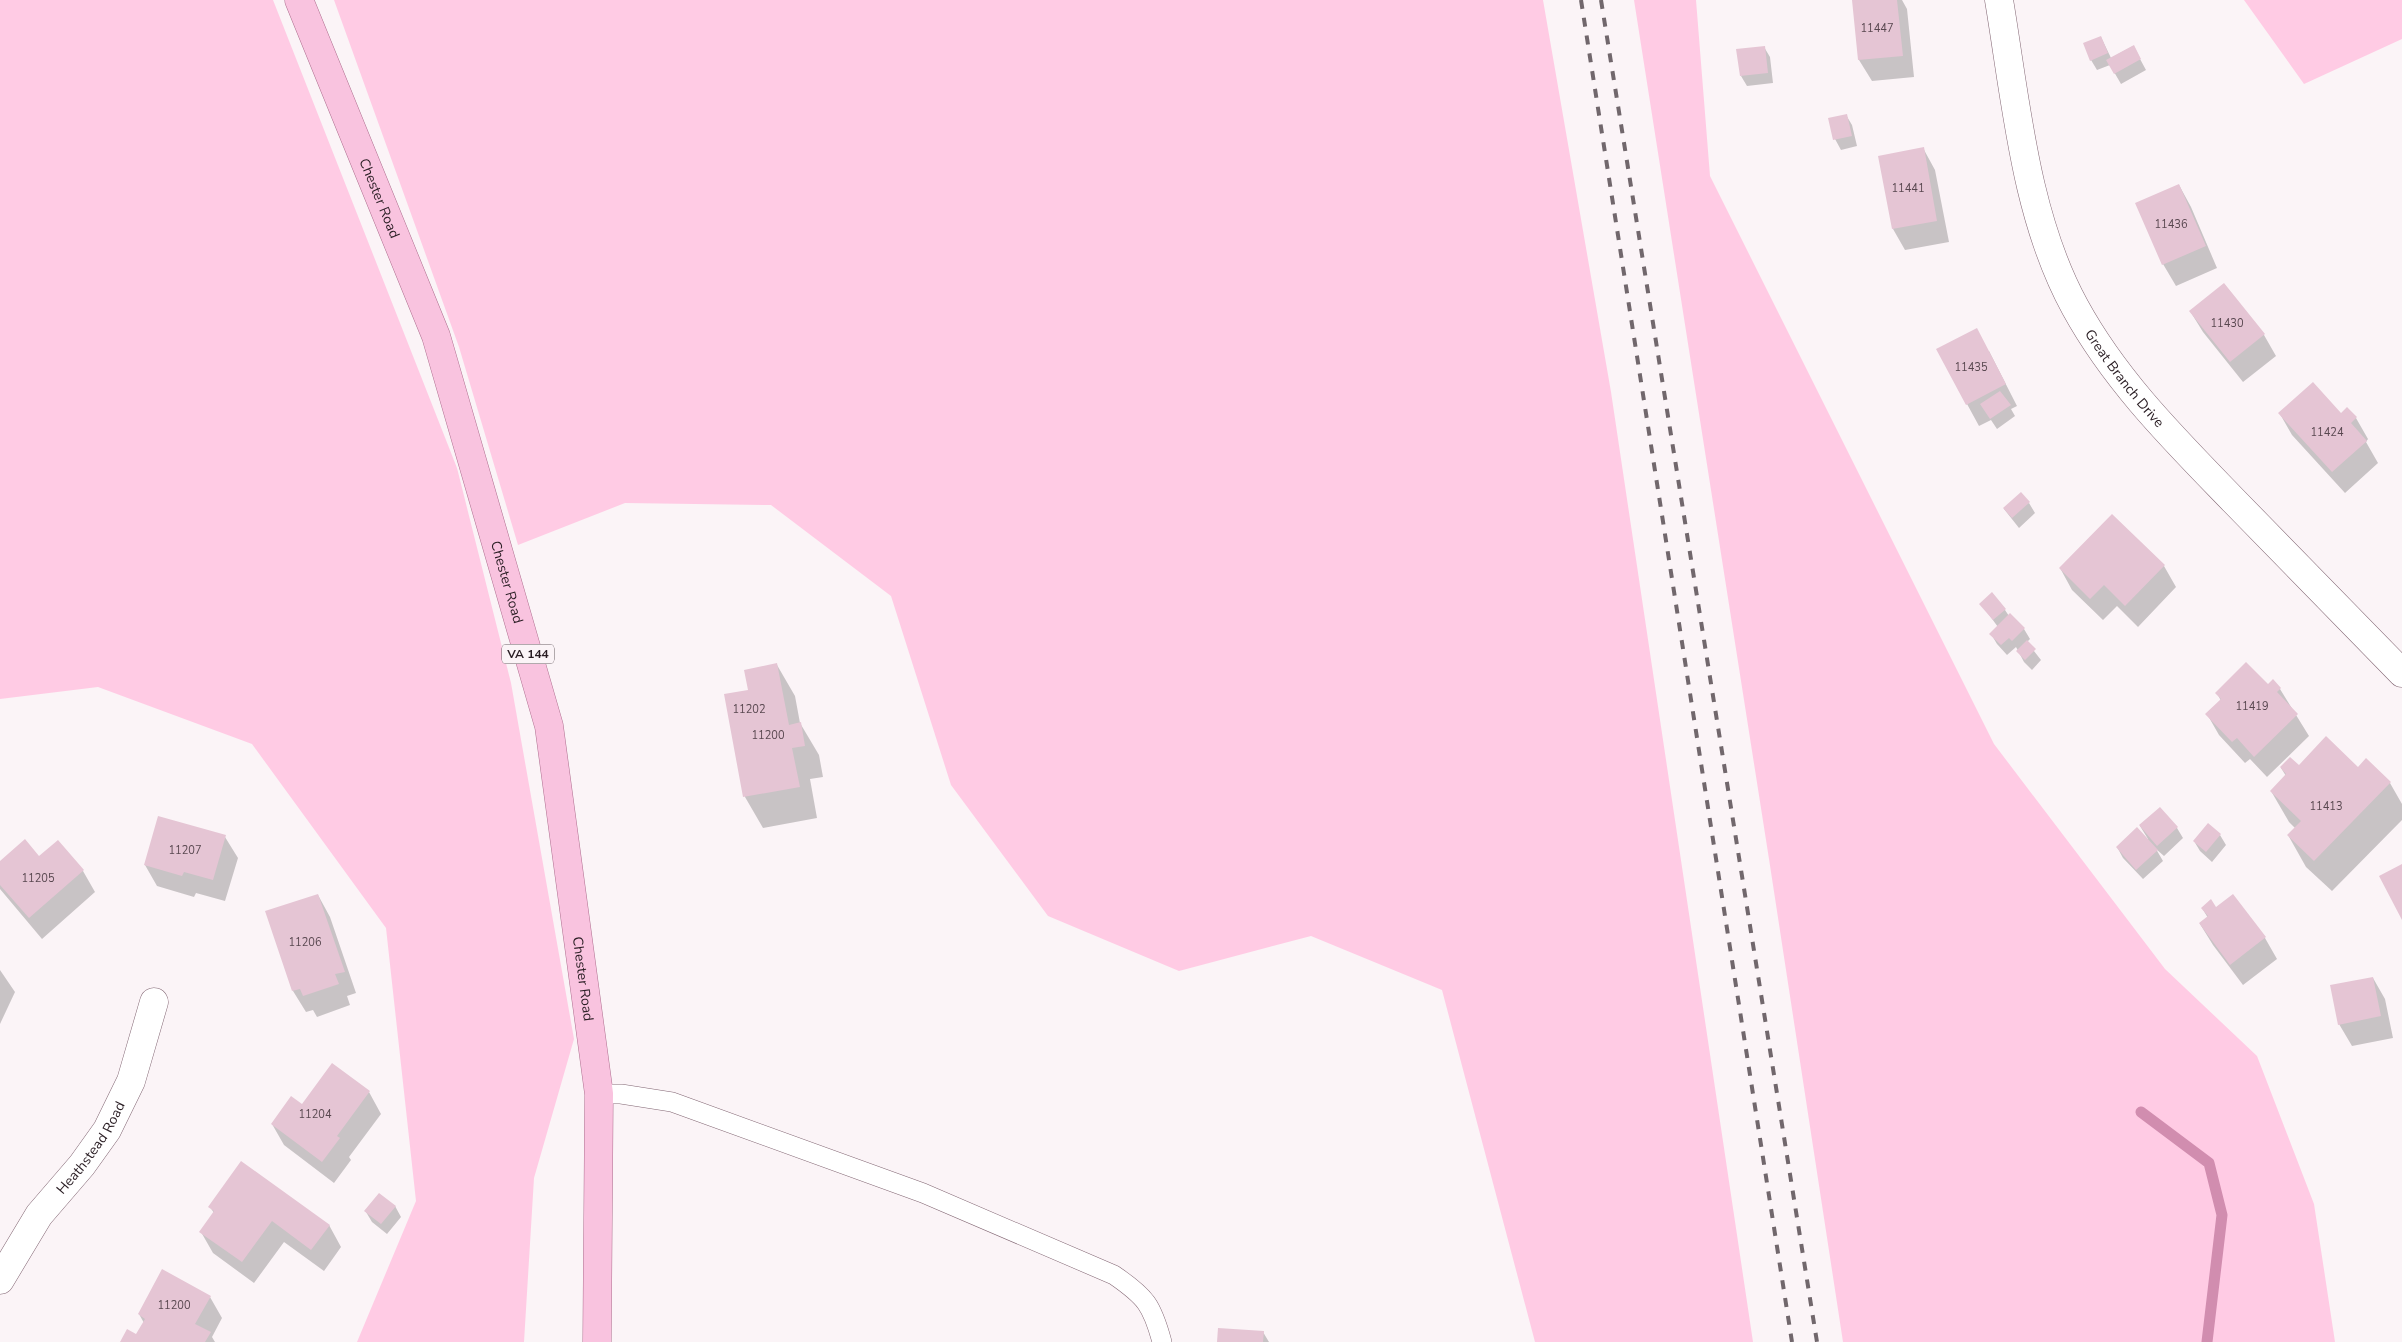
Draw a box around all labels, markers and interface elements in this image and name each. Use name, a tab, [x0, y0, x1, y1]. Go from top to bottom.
house number: 11447	[1861, 21, 1894, 36]
street label: Chester Road	[354, 155, 404, 241]
house number: 11441	[1892, 181, 1925, 196]
house number: 11436	[2155, 217, 2188, 232]
house number: 11430	[2211, 316, 2244, 331]
street label: Great Branch Drive	[2080, 326, 2168, 432]
house number: 11435	[1955, 360, 1988, 375]
house number: 11424	[2311, 425, 2344, 440]
street label: Chester Road	[486, 539, 528, 626]
road number: VA 144	[502, 644, 554, 664]
house number: 11419	[2236, 699, 2269, 714]
house number: 11202	[733, 702, 766, 717]
house number: 11200	[752, 728, 785, 743]
house number: 11413	[2310, 799, 2343, 814]
house number: 11207	[169, 843, 202, 858]
house number: 11205	[22, 871, 55, 886]
house number: 11206	[289, 935, 322, 950]
street label: Chester Road	[568, 935, 598, 1022]
street label: Heathstead Road	[52, 1098, 130, 1198]
house number: 11204	[299, 1107, 332, 1122]
house number: 11200	[158, 1298, 191, 1313]

